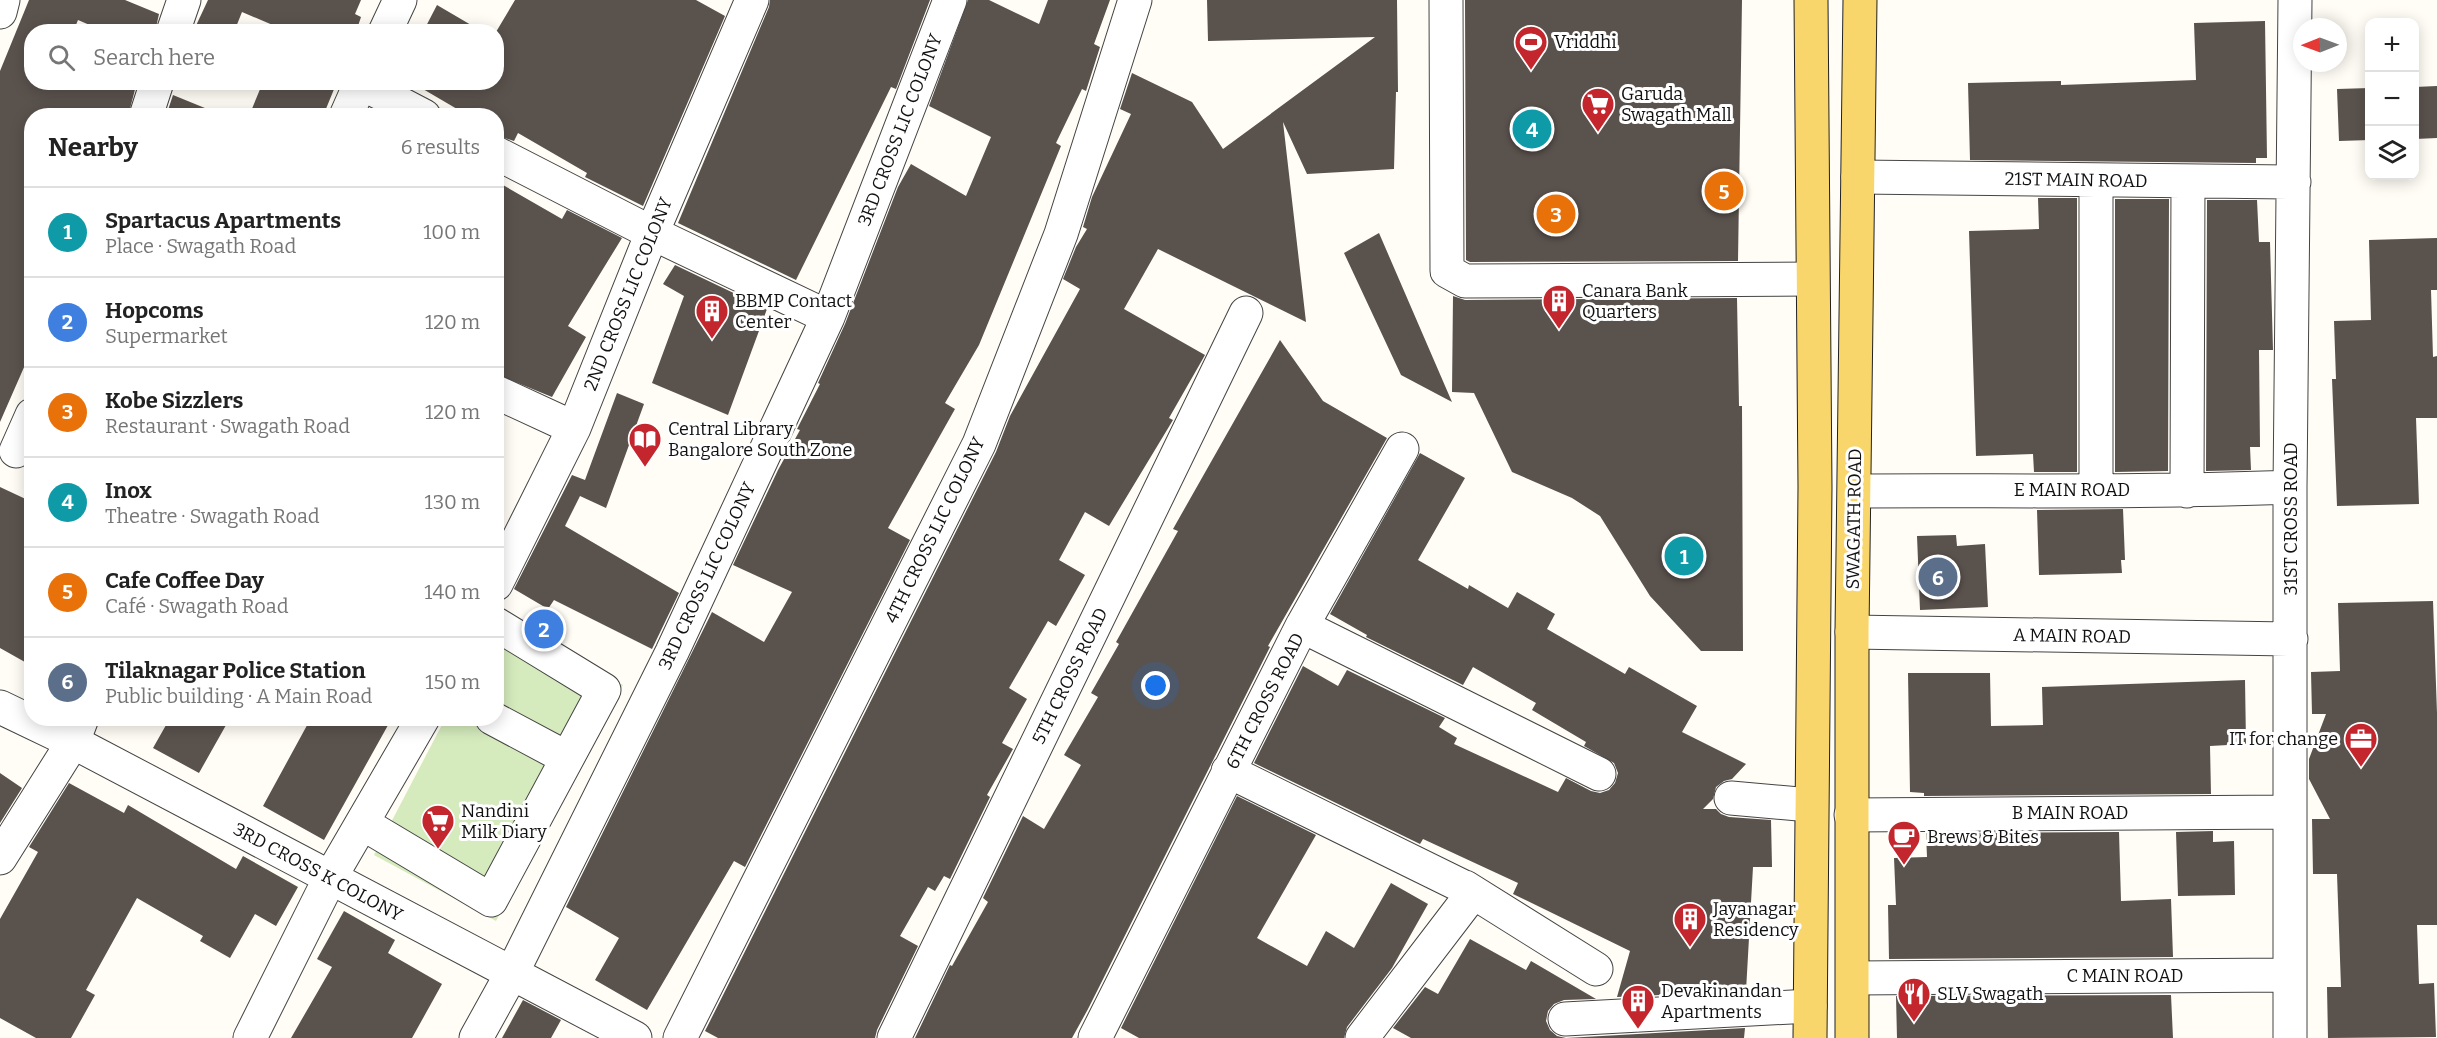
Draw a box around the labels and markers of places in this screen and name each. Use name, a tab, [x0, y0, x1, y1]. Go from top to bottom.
sports icon: Vriddhi	[1513, 24, 1549, 71]
place label: Vriddhi	[1554, 31, 1617, 53]
place label: Garuda Swagath Mall	[1621, 83, 1732, 126]
supermarket icon: Garuda Swagath Mall	[1580, 86, 1616, 133]
pin: 4	[1512, 106, 1552, 152]
pin: 5	[1704, 168, 1744, 213]
pin: 3	[1536, 192, 1576, 236]
place label: Canara Bank Quarters	[1582, 280, 1689, 323]
building icon: Canara Bank Quarters	[1541, 283, 1577, 330]
place label: BBMP Contact Center	[735, 290, 853, 333]
building icon: BBMP Contact Center	[694, 293, 730, 340]
place label: Central Library Bangalore South Zone	[668, 418, 852, 461]
library icon: Central Library Bangalore South Zone	[627, 421, 663, 468]
pin: 1	[1664, 534, 1704, 578]
pin: 6	[1918, 554, 1958, 600]
pin: 2	[524, 606, 564, 652]
office icon: IT for change	[2343, 721, 2379, 768]
place label: IT for change	[2229, 728, 2338, 750]
place label: Nandini Milk Diary	[461, 800, 547, 843]
supermarket icon: Nandini Milk Diary	[420, 803, 456, 850]
cafe icon: Brews & Bites	[1886, 819, 1922, 866]
place label: Brews & Bites	[1927, 826, 2039, 848]
place label: Jayanagar Residency	[1712, 898, 1799, 941]
building icon: Jayanagar Residency	[1672, 901, 1708, 948]
restaurant icon: SLV Swagath	[1896, 976, 1932, 1023]
place label: Devakinandan Apartments	[1661, 980, 1782, 1023]
building icon: Devakinandan Apartments	[1620, 983, 1656, 1030]
place label: SLV Swagath	[1937, 983, 2043, 1005]

